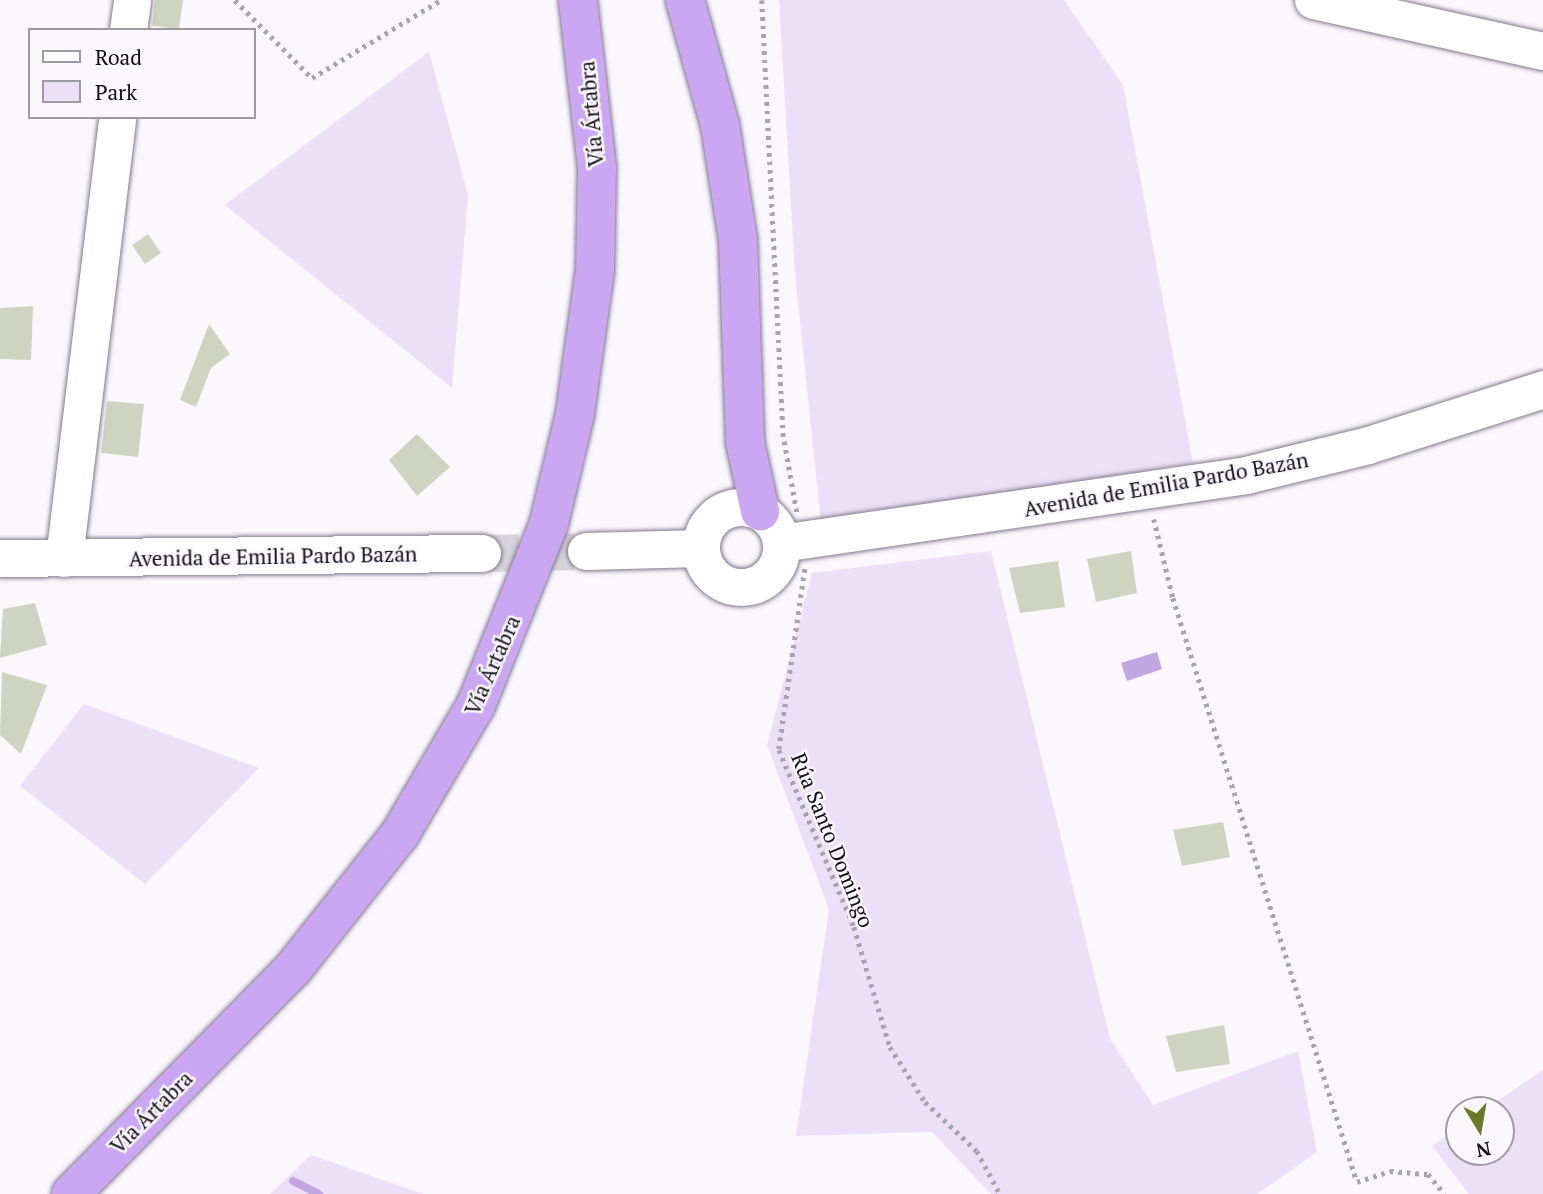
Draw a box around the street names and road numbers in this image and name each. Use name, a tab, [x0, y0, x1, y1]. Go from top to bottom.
street label: Vía Ártabra	[574, 60, 608, 168]
street label: Avenida de Emilia Pardo Bazán	[1022, 447, 1310, 521]
street label: Avenida de Emilia Pardo Bazán	[129, 541, 417, 571]
street label: Vía Ártabra	[459, 611, 525, 719]
street label: Rúa Santo Domingo	[786, 749, 880, 931]
street label: Vía Ártabra	[104, 1065, 198, 1159]

